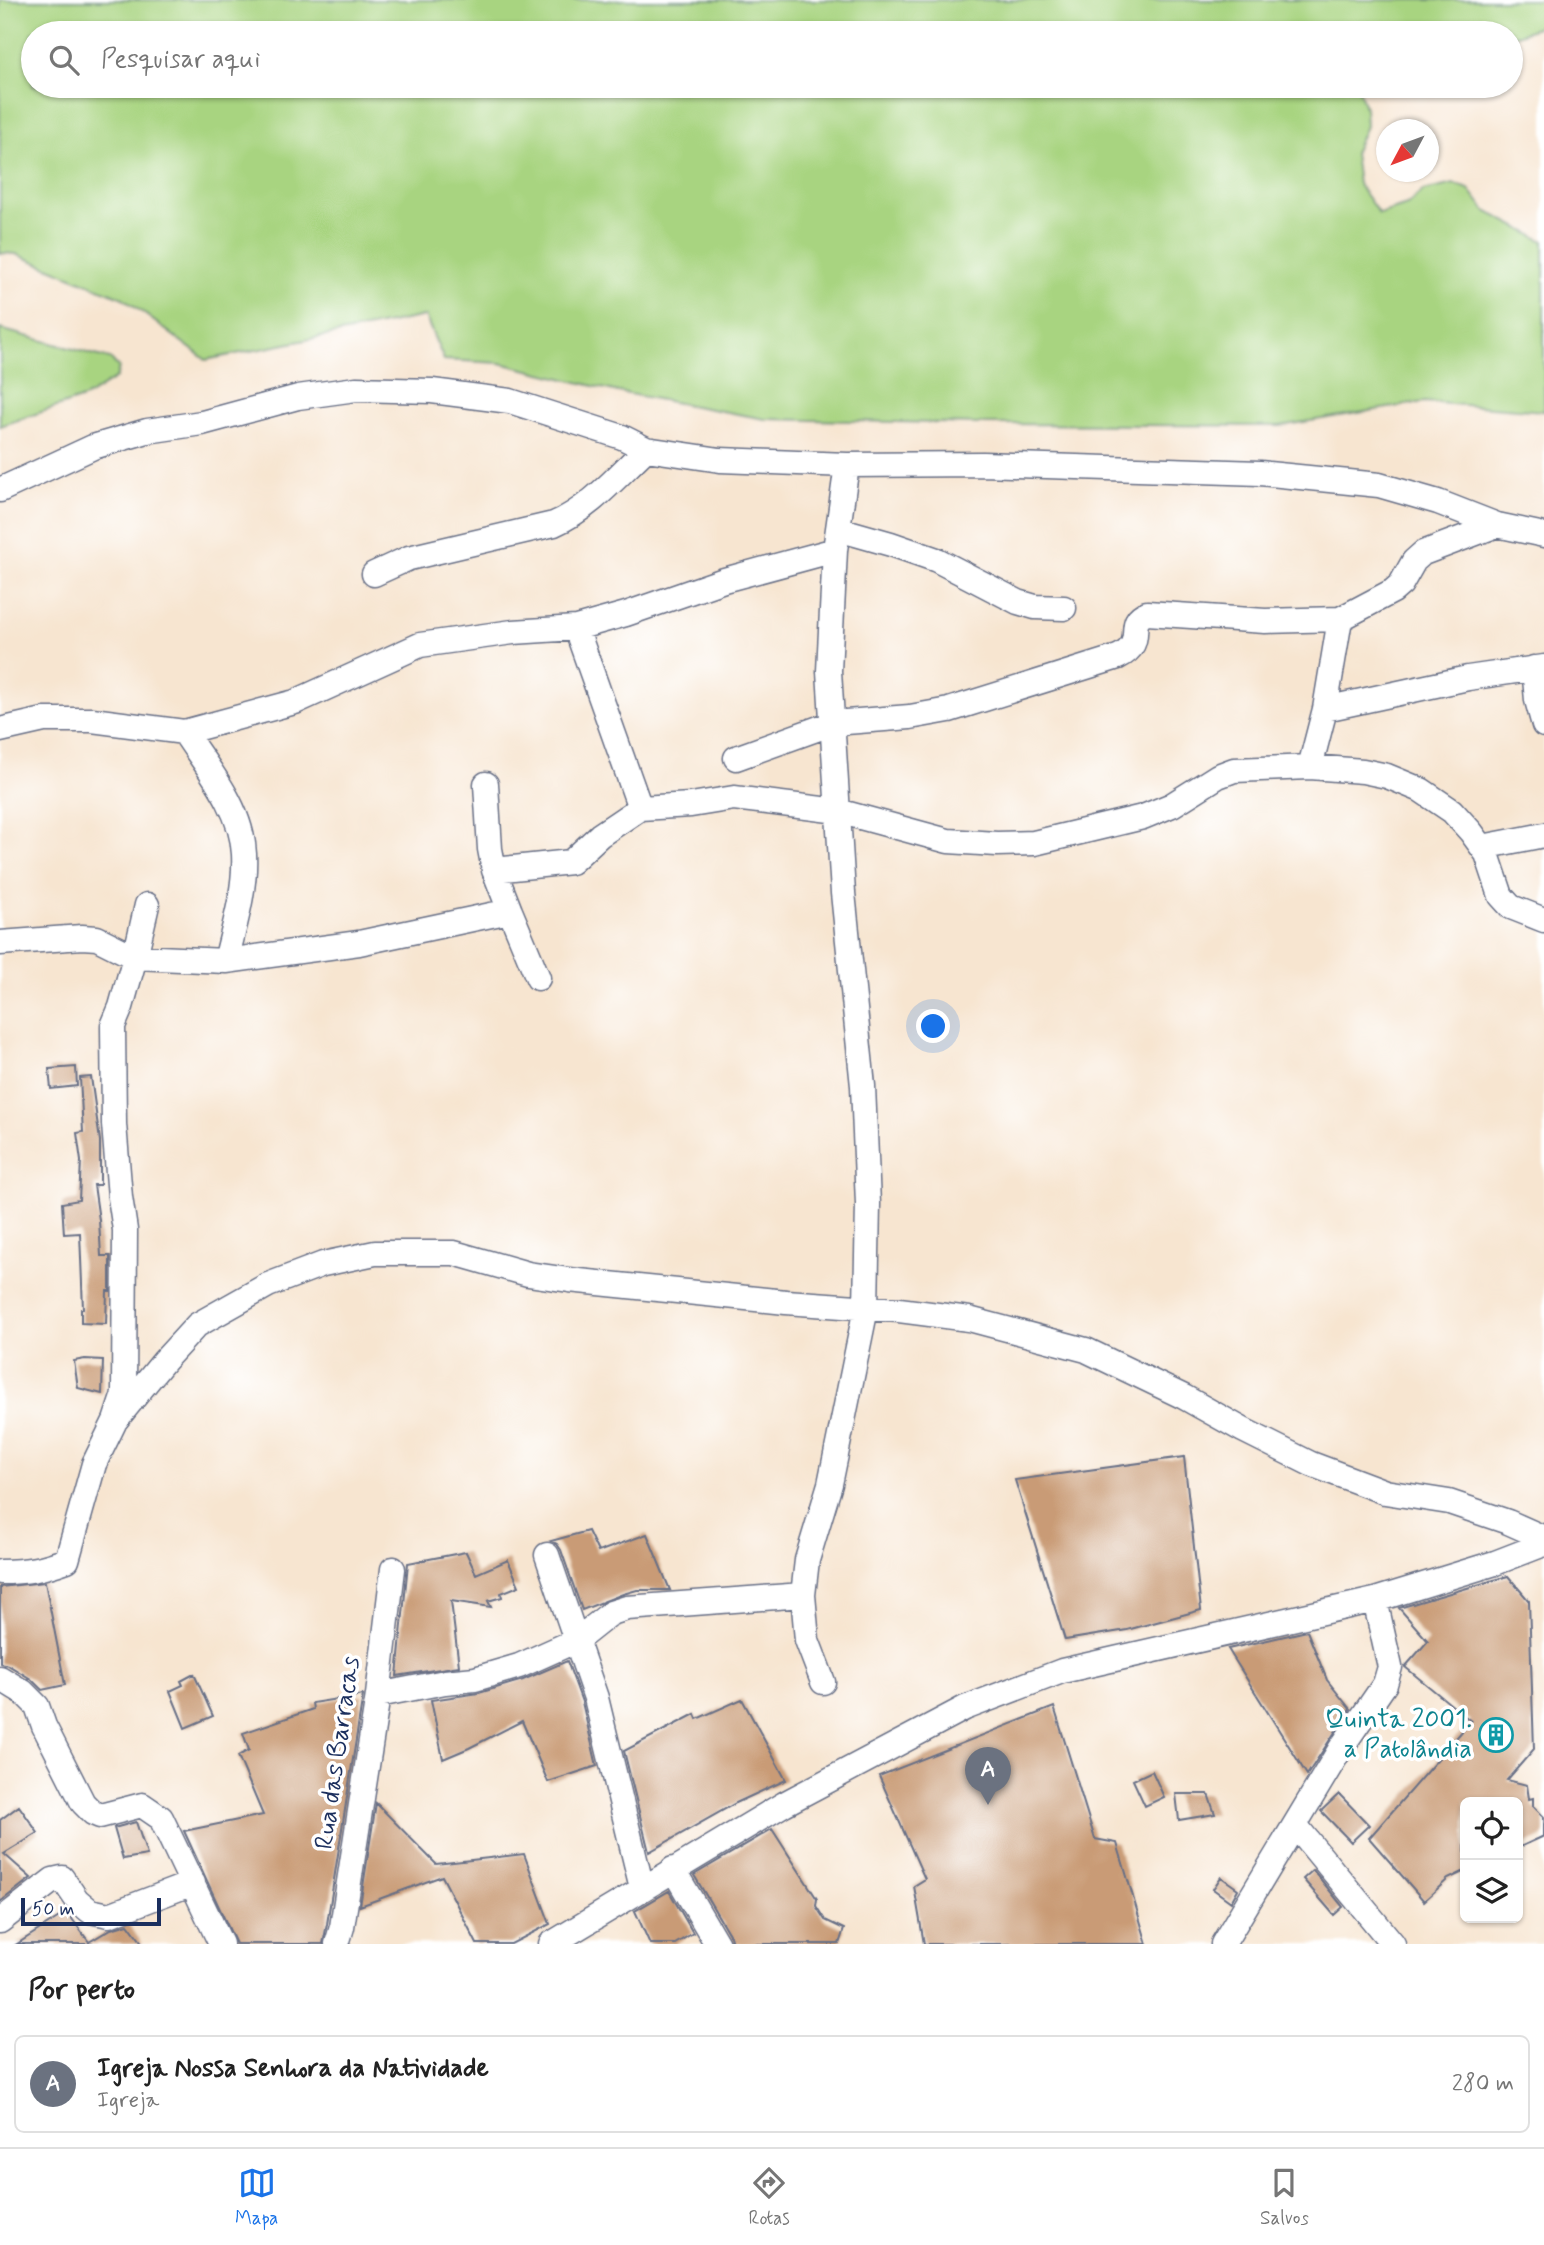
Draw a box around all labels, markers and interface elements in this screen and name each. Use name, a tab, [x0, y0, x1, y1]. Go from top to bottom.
search box	[21, 21, 1523, 98]
icon: search	[45, 41, 83, 79]
text: Pesquisar aqui	[101, 43, 260, 77]
north arrow	[1376, 119, 1439, 182]
your location	[916, 1009, 950, 1043]
street label: Rua das Barracas	[308, 1654, 368, 1852]
place label: Quinta 2001. a Patolândia	[1325, 1703, 1472, 1767]
building icon: Quinta 2001. a Patolândia	[1477, 1716, 1515, 1754]
pin: A	[965, 1747, 1011, 1805]
map controls	[1460, 1797, 1523, 1923]
button: locate	[1460, 1797, 1523, 1860]
button: layers	[1460, 1860, 1523, 1923]
scale bar	[21, 1895, 161, 1927]
text: 50 m	[32, 1897, 75, 1922]
text: Por perto	[28, 1970, 135, 2009]
text: Igreja Nossa Senhora da Natividade	[97, 2052, 489, 2086]
text: A	[45, 2069, 61, 2099]
text: 280 m	[1452, 2069, 1514, 2099]
text: Igreja	[97, 2086, 159, 2116]
tab: Mapa	[235, 2164, 278, 2231]
tab: Rotas	[748, 2164, 790, 2231]
tab: Salvos	[1260, 2164, 1309, 2231]

